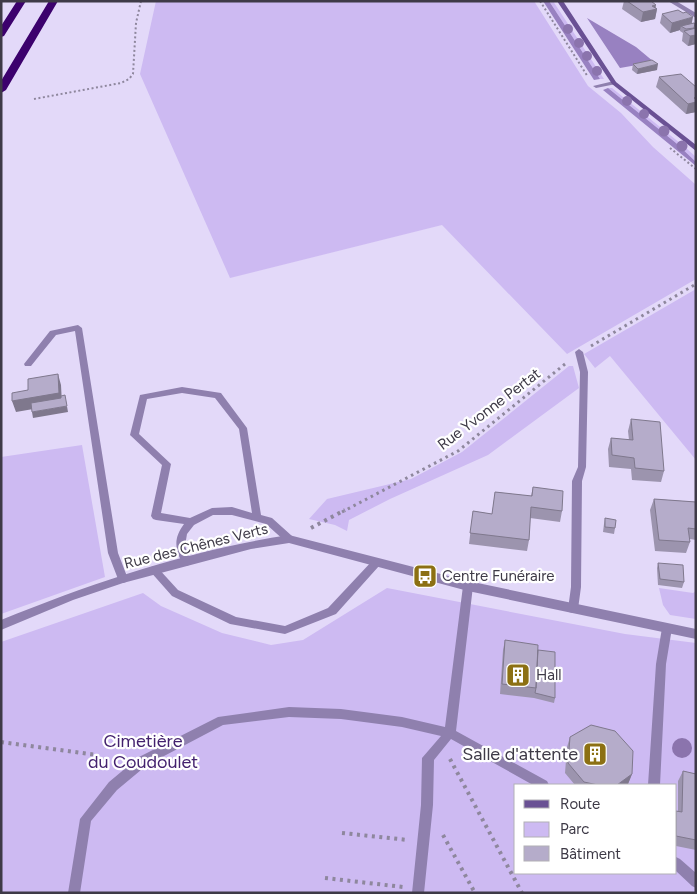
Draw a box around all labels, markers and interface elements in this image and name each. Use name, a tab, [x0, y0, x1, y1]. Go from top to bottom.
street label: Rue Yvonne Pertat	[434, 364, 544, 454]
street label: Rue des Chênes Verts	[122, 519, 270, 573]
bus stop icon: Centre Funéraire	[412, 563, 438, 589]
place label: Centre Funéraire	[442, 567, 554, 585]
building icon: Hall	[505, 662, 531, 688]
place label: Hall	[536, 666, 562, 684]
park label: Cimetière du Coudoulet	[88, 730, 198, 773]
building icon: Salle d'attente	[582, 741, 608, 767]
place label: Salle d'attente	[462, 743, 578, 765]
legend	[514, 784, 677, 874]
text: Route	[560, 795, 600, 813]
text: Parc	[560, 820, 589, 838]
text: Bâtiment	[560, 845, 621, 863]

